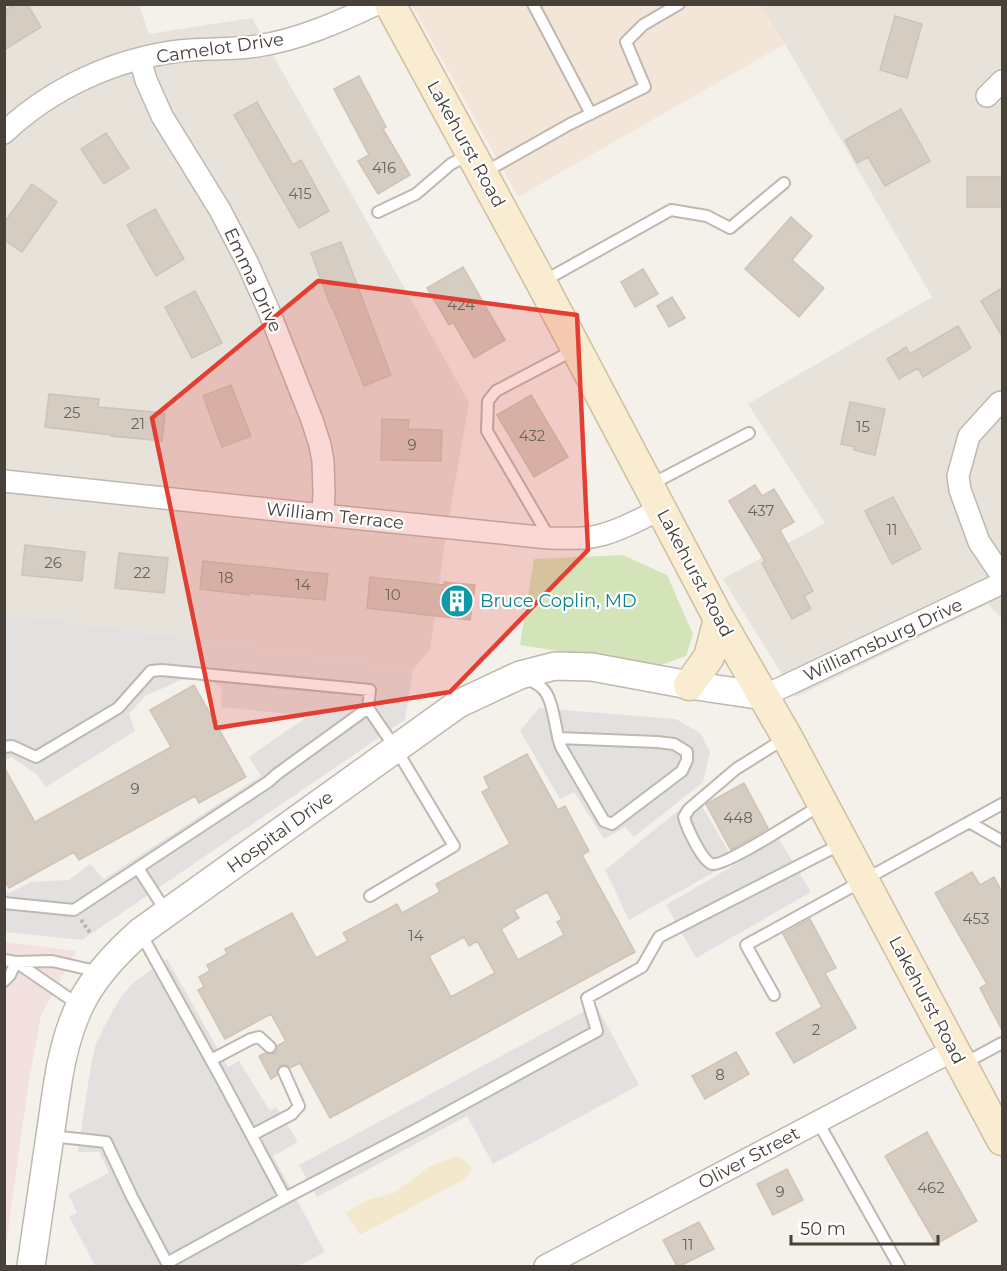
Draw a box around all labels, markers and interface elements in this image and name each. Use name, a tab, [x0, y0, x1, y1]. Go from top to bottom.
street label: Camelot Drive	[155, 28, 285, 68]
street label: Lakehurst Road	[422, 77, 510, 211]
house number: 416	[372, 158, 396, 177]
house number: 415	[288, 184, 312, 203]
street label: Emma Drive	[219, 224, 287, 336]
house number: 424	[447, 295, 475, 314]
house number: 25	[63, 403, 81, 422]
house number: 21	[131, 414, 145, 433]
house number: 15	[856, 417, 870, 436]
house number: 432	[519, 426, 545, 445]
house number: 9	[407, 435, 417, 454]
street label: William Terrace	[265, 498, 405, 534]
house number: 437	[748, 501, 775, 520]
street label: Lakehurst Road	[652, 505, 738, 641]
house number: 11	[887, 520, 897, 539]
house number: 26	[44, 553, 62, 572]
house number: 22	[133, 563, 151, 582]
house number: 18	[219, 568, 234, 587]
house number: 14	[295, 575, 311, 594]
building icon: Bruce Coplin, MD	[439, 583, 475, 619]
house number: 10	[385, 585, 401, 604]
place label: Bruce Coplin, MD	[480, 590, 637, 612]
street label: Williamsburg Drive	[800, 593, 966, 687]
house number: 9	[130, 779, 140, 798]
street label: Hospital Drive	[223, 786, 337, 878]
house number: 448	[723, 808, 753, 827]
house number: 453	[963, 909, 989, 928]
house number: 14	[408, 926, 424, 945]
street label: Lakehurst Road	[884, 932, 970, 1068]
house number: 2	[812, 1020, 820, 1039]
house number: 8	[715, 1065, 725, 1084]
street label: Oliver Street	[695, 1122, 803, 1194]
house number: 462	[917, 1178, 945, 1197]
house number: 9	[775, 1182, 785, 1201]
scale bar	[791, 1208, 938, 1246]
text: 50 m	[800, 1218, 846, 1240]
house number: 11	[683, 1235, 693, 1254]

